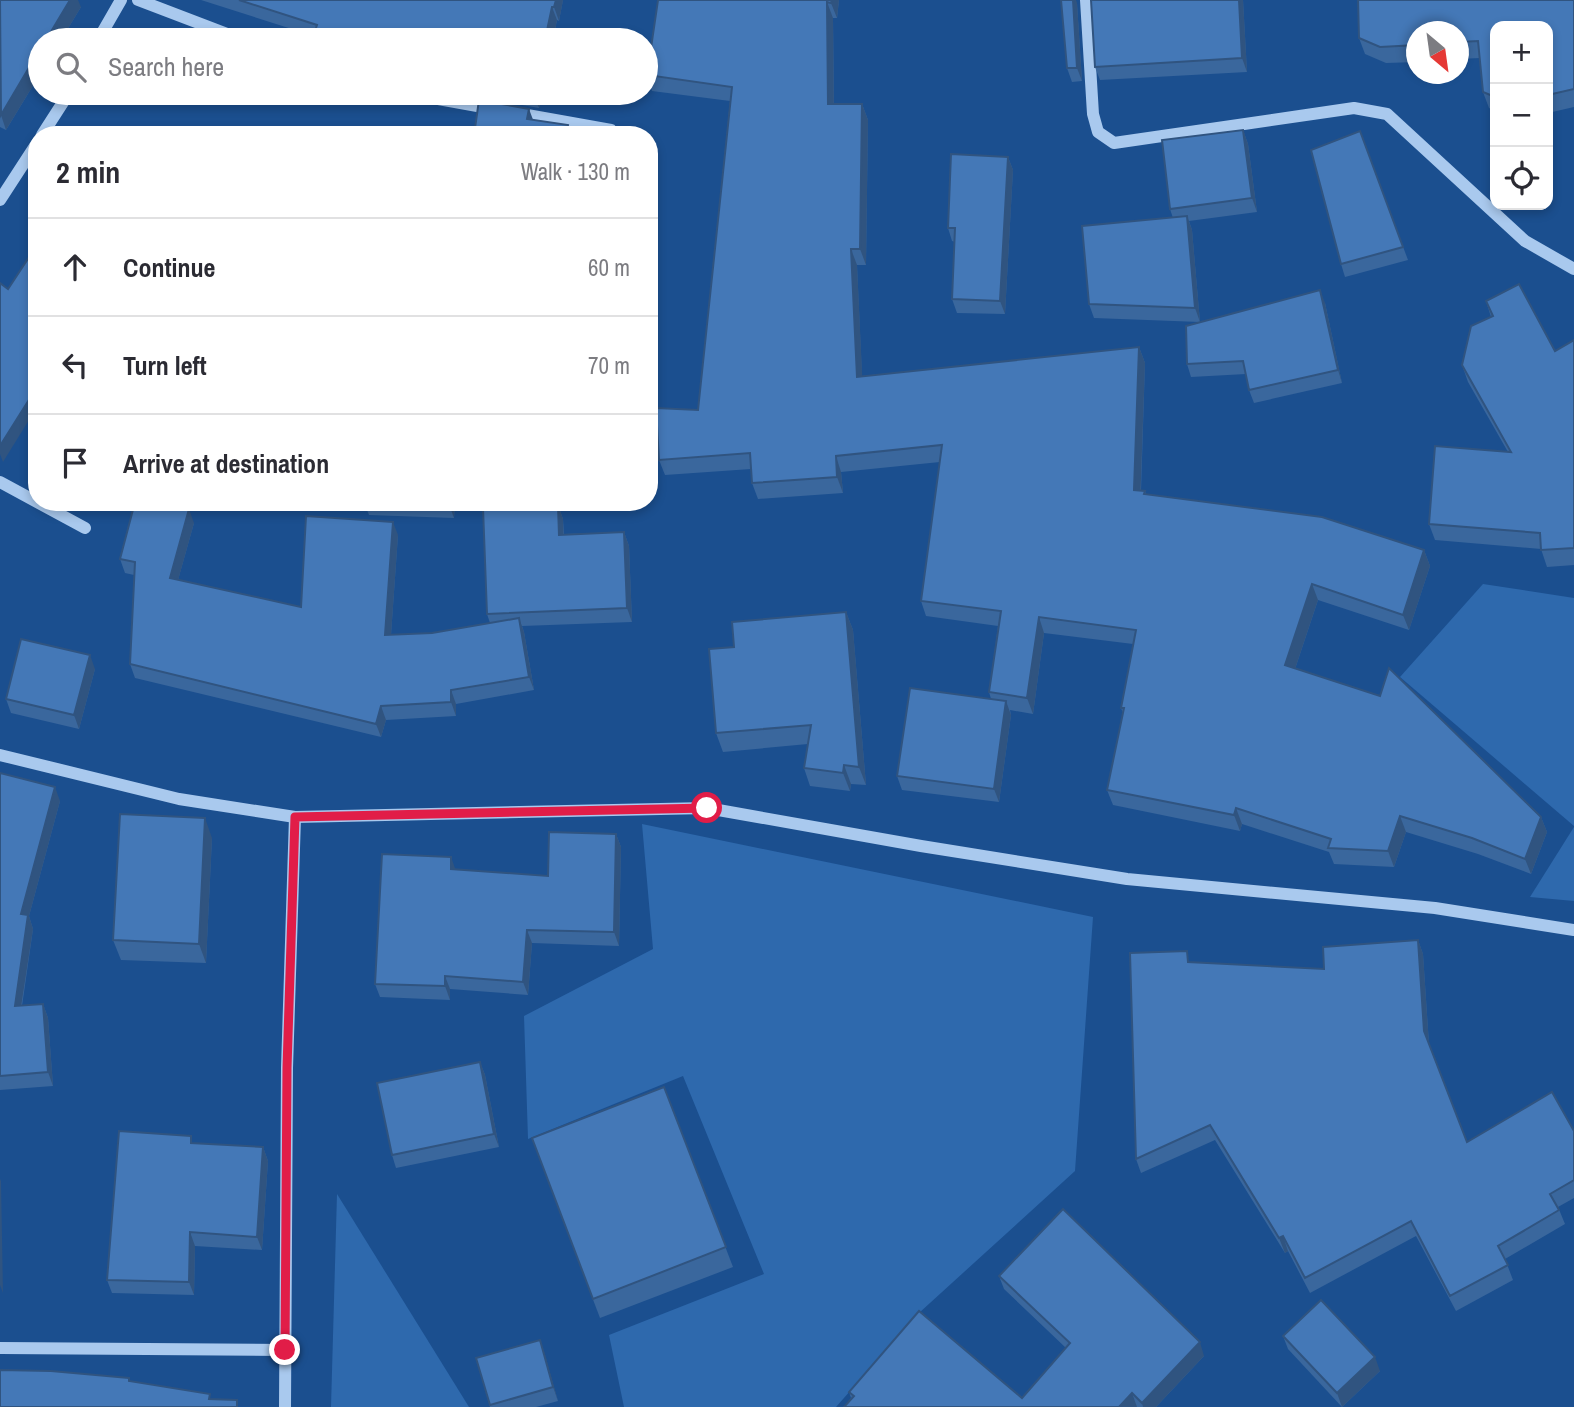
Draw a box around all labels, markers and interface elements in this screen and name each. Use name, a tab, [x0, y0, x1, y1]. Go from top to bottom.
north arrow	[1406, 21, 1469, 84]
map controls	[1490, 21, 1553, 210]
button: +	[1490, 21, 1553, 84]
search box	[28, 28, 658, 105]
icon: search	[52, 48, 90, 86]
text: Search here	[108, 49, 224, 84]
button: −	[1490, 84, 1553, 147]
button: locate	[1490, 147, 1553, 210]
text: 2 min	[56, 152, 120, 192]
text: Walk · 130 m	[521, 156, 630, 187]
icon: ahead	[56, 248, 94, 286]
text: Continue	[123, 250, 215, 285]
text: 60 m	[588, 252, 630, 283]
icon: left	[56, 346, 94, 384]
text: Turn left	[123, 348, 207, 383]
text: 70 m	[588, 350, 630, 381]
icon: arrive	[56, 444, 94, 482]
text: Arrive at destination	[123, 446, 329, 481]
route start	[691, 792, 722, 823]
route end	[269, 1334, 300, 1365]

